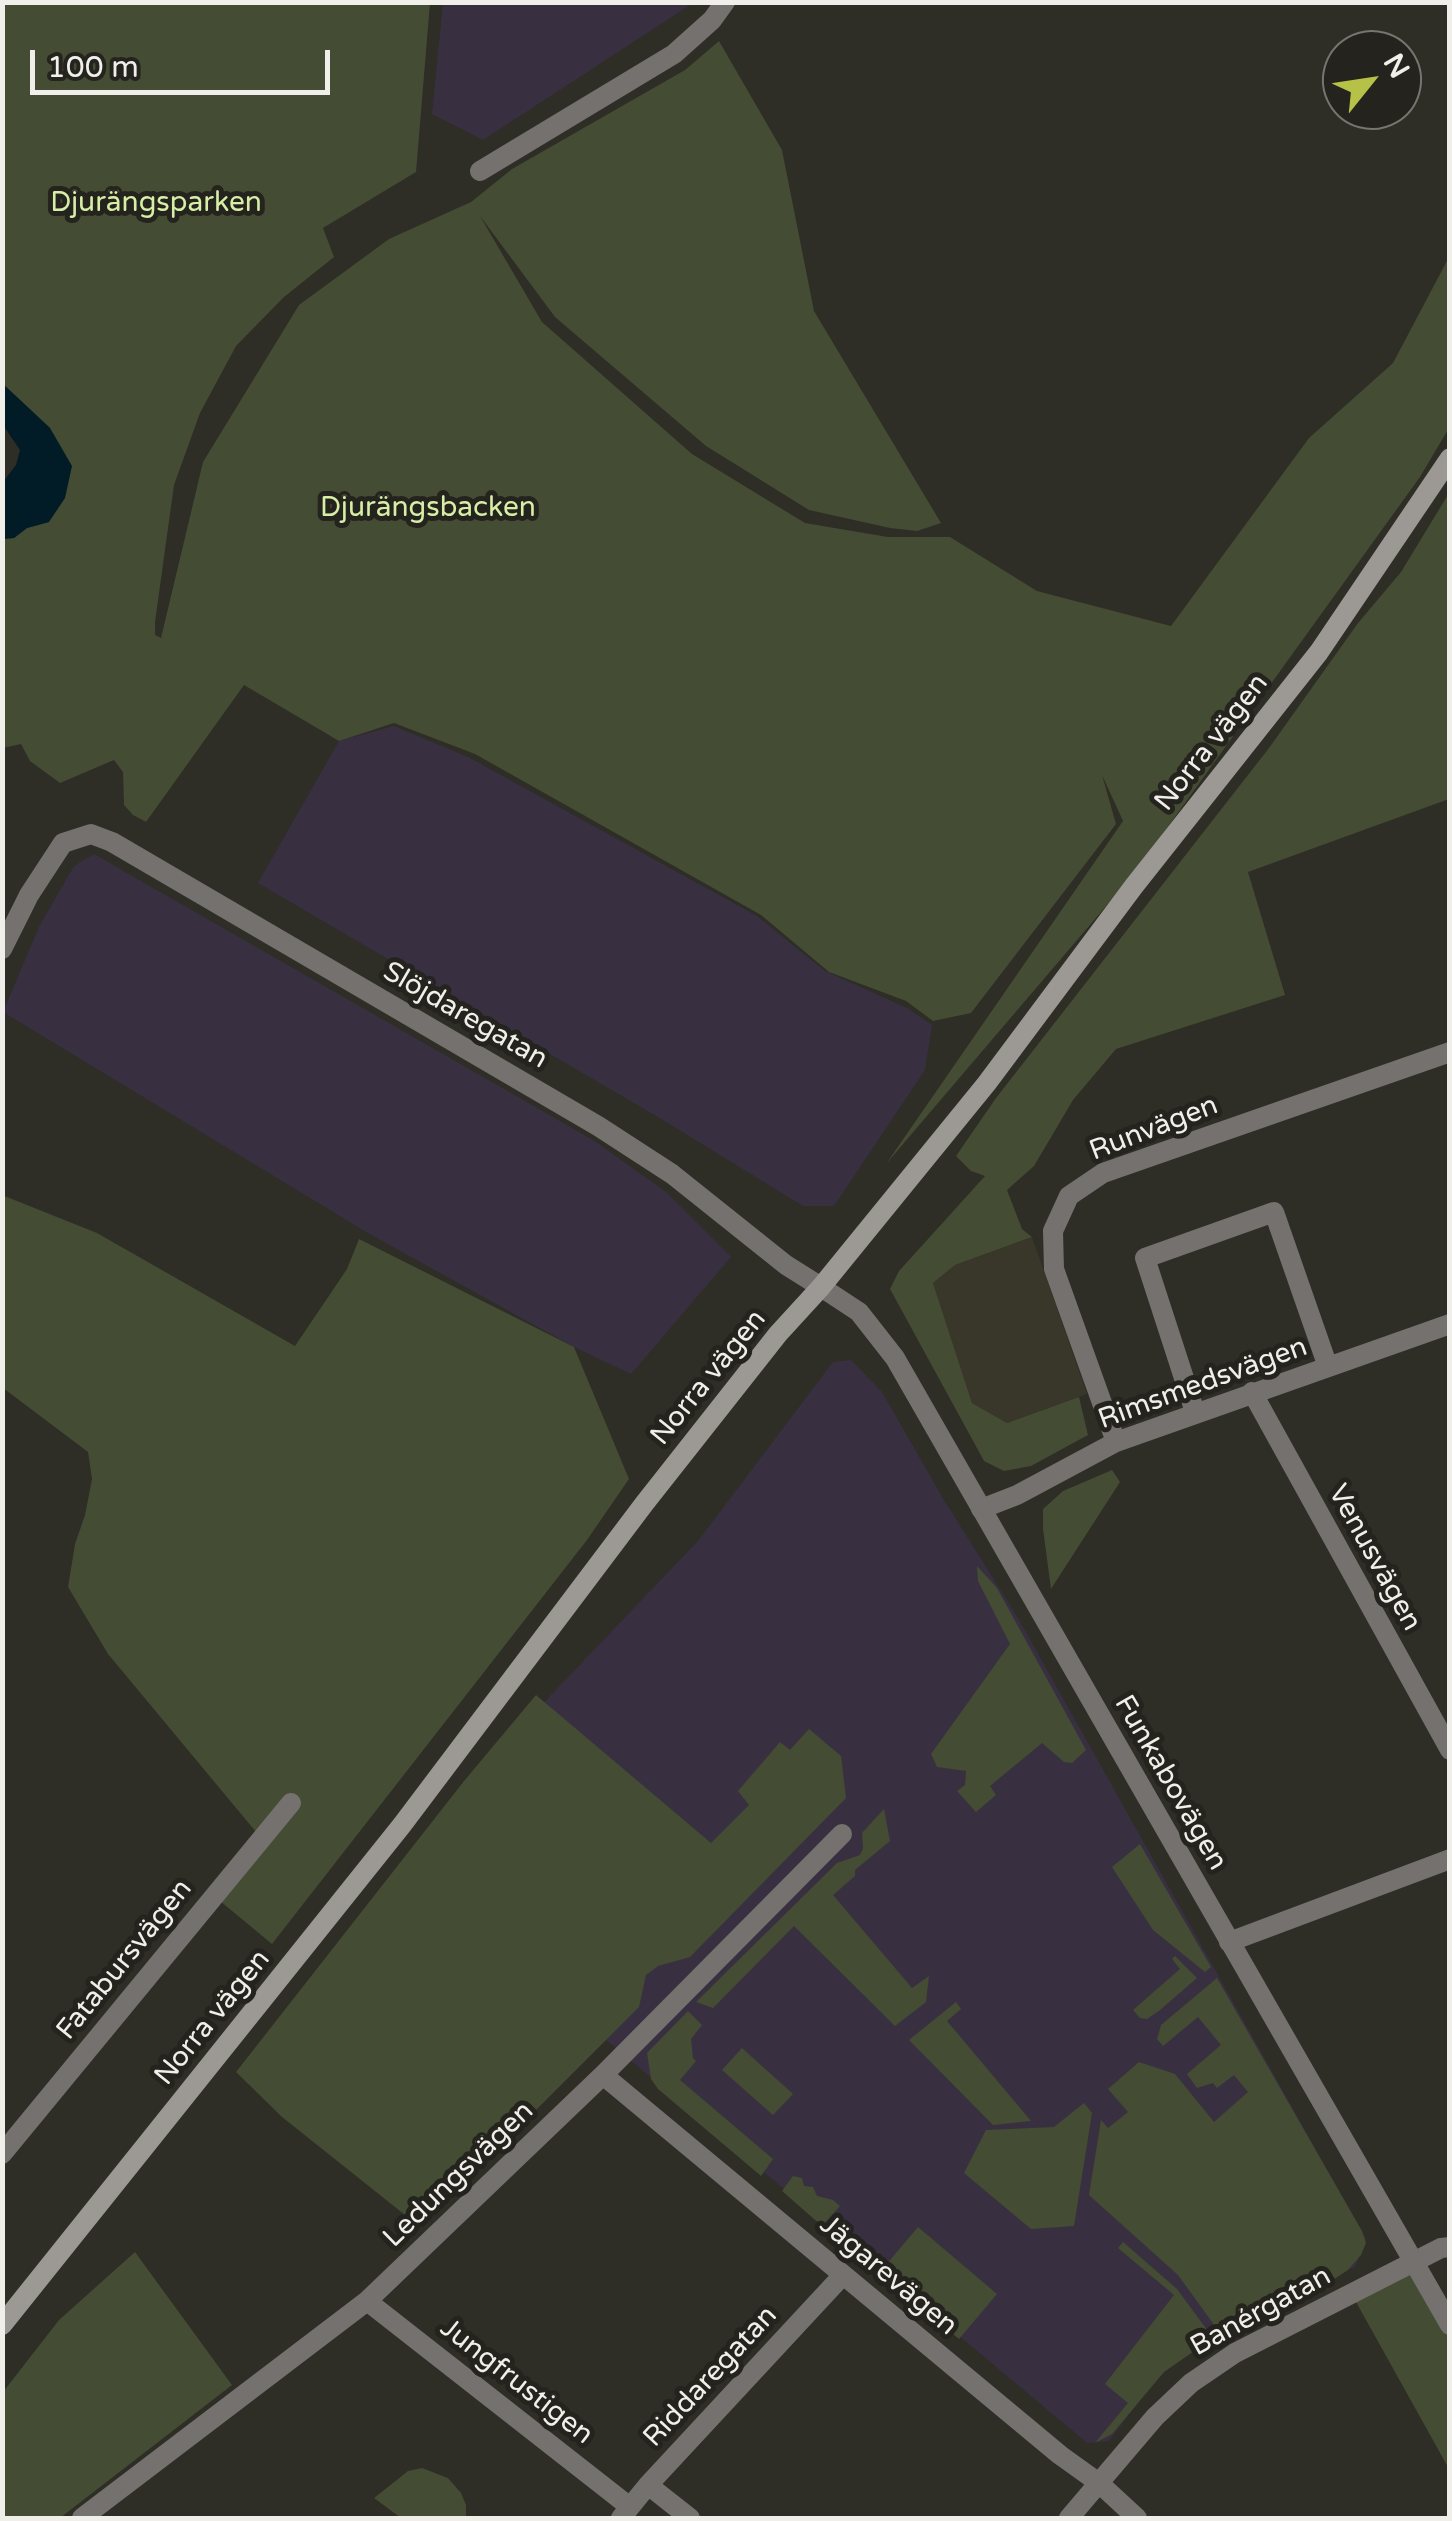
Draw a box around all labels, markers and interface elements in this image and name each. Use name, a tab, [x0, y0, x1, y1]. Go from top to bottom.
scale bar	[35, 30, 335, 92]
north arrow	[1322, 30, 1422, 130]
text: N	[1376, 48, 1417, 84]
text: 100 m	[47, 49, 139, 86]
park label: Djurängsparken	[50, 187, 262, 221]
park label: Djurängsbacken	[320, 492, 536, 526]
street label: Norra vägen	[1148, 668, 1276, 818]
street label: Slöjdaregatan	[377, 955, 553, 1077]
street label: Runvägen	[1085, 1089, 1223, 1169]
street label: Norra vägen	[644, 1303, 774, 1453]
street label: Rimsmedsvägen	[1094, 1331, 1312, 1437]
street label: Venusvägen	[1320, 1479, 1428, 1637]
street label: Funkabovägen	[1106, 1690, 1234, 1876]
street label: Fatabursvägen	[50, 1873, 200, 2047]
street label: Norra vägen	[148, 1943, 278, 2093]
street label: Ledungsvägen	[377, 2095, 541, 2255]
street label: Jägarevägen	[812, 2209, 964, 2343]
street label: Banérgatan	[1185, 2260, 1337, 2364]
street label: Riddaregatan	[637, 2299, 785, 2455]
street label: Jungfrustigen	[433, 2312, 599, 2452]

